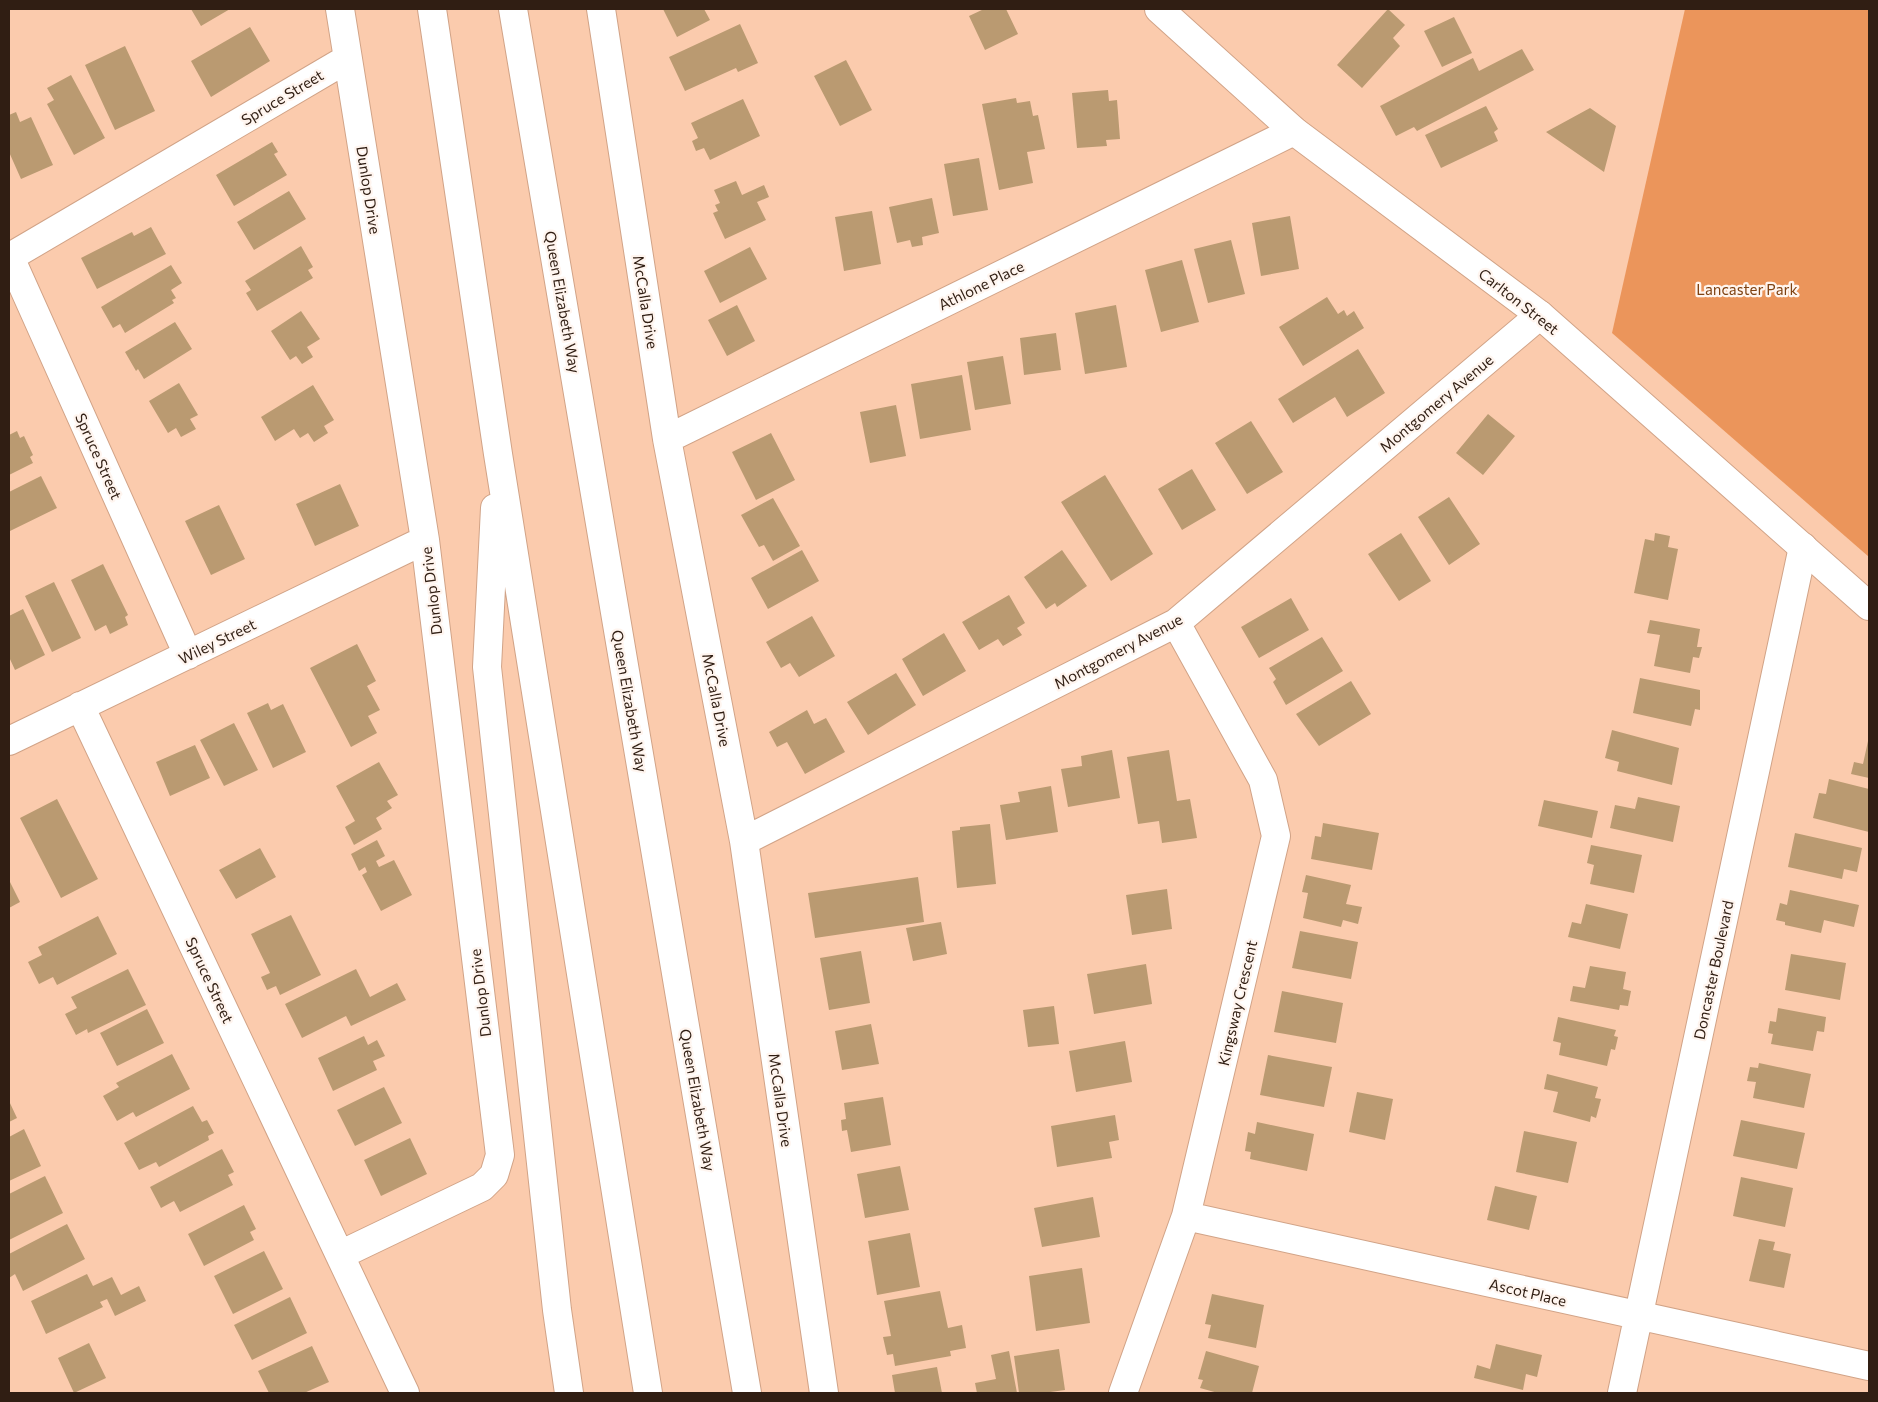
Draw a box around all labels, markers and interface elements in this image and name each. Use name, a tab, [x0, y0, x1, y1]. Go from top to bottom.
street label: Spruce Street	[238, 65, 326, 129]
street label: Dunlop Drive	[353, 145, 385, 235]
street label: Queen Elizabeth Way	[542, 230, 584, 375]
street label: McCalla Drive	[630, 254, 662, 350]
street label: Athlone Place	[935, 256, 1027, 313]
street label: Carlton Street	[1475, 264, 1563, 338]
park label: Lancaster Park	[1696, 280, 1798, 298]
street label: Montgomery Avenue	[1376, 350, 1496, 456]
street label: Spruce Street	[72, 410, 126, 502]
street label: Dunlop Drive	[417, 546, 445, 636]
street label: Montgomery Avenue	[1051, 610, 1185, 692]
street label: Wiley Street	[175, 615, 259, 667]
street label: Queen Elizabeth Way	[609, 629, 651, 774]
street label: McCalla Drive	[699, 652, 735, 748]
street label: Doncaster Boulevard	[1689, 899, 1737, 1041]
street label: Spruce Street	[182, 934, 238, 1026]
street label: Kingsway Crescent	[1214, 938, 1260, 1068]
street label: Dunlop Drive	[466, 948, 494, 1038]
street label: Queen Elizabeth Way	[677, 1028, 719, 1173]
street label: McCalla Drive	[766, 1052, 796, 1148]
street label: Ascot Place	[1488, 1274, 1569, 1310]

